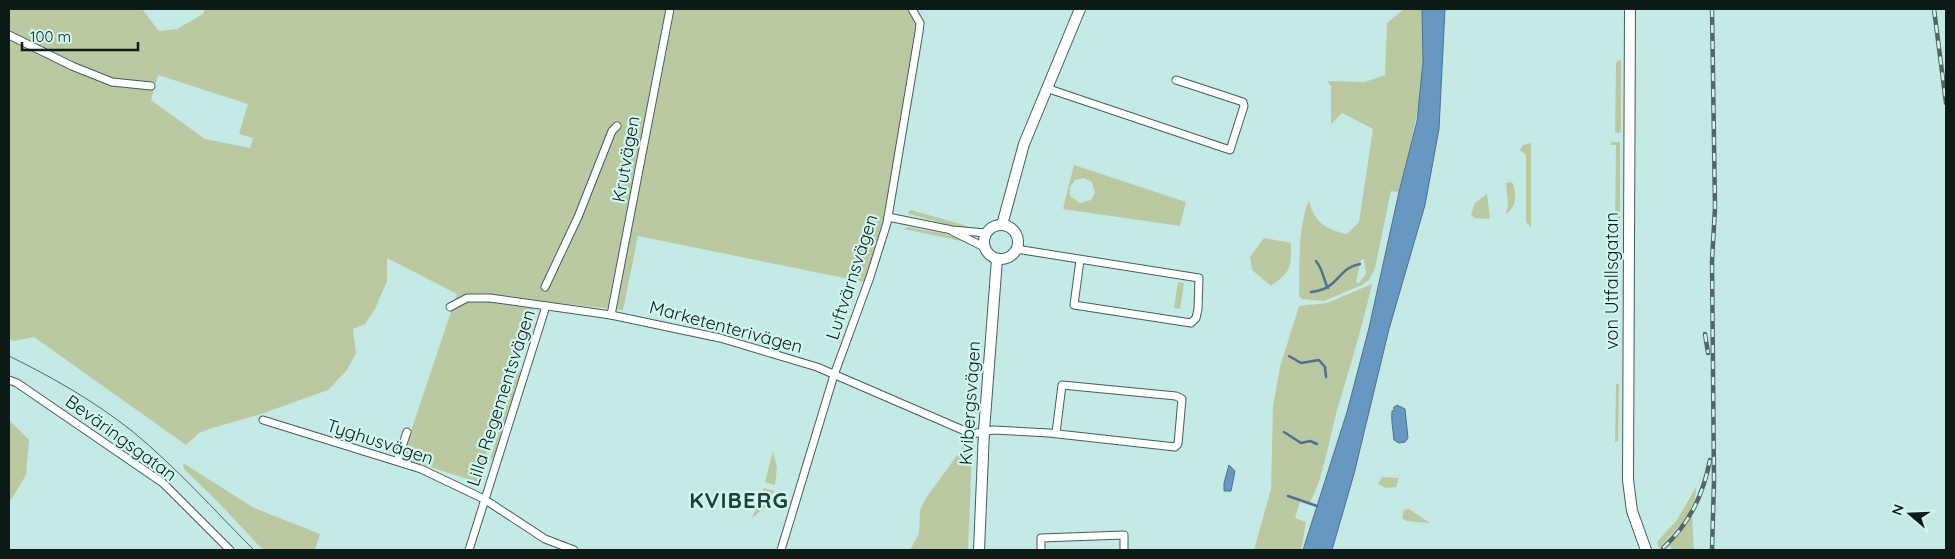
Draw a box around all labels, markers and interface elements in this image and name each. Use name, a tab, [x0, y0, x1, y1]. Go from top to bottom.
scale bar	[22, 20, 139, 52]
text: 100 m	[30, 27, 71, 46]
street label: Krutvägen	[607, 114, 644, 204]
street label: Luftvärnsvägen	[820, 211, 883, 342]
street label: von Utfallsgatan	[1600, 212, 1623, 350]
street label: Marketenterivägen	[647, 295, 805, 358]
street label: Lilla Regementsvägen	[461, 307, 540, 489]
street label: Kvibergsvägen	[954, 340, 985, 466]
street label: Beväringsgatan	[61, 389, 182, 486]
street label: Tyghusvägen	[324, 413, 437, 470]
district label: KVIBERG	[689, 486, 789, 514]
north arrow	[1885, 489, 1935, 539]
text: N	[1888, 502, 1908, 518]

